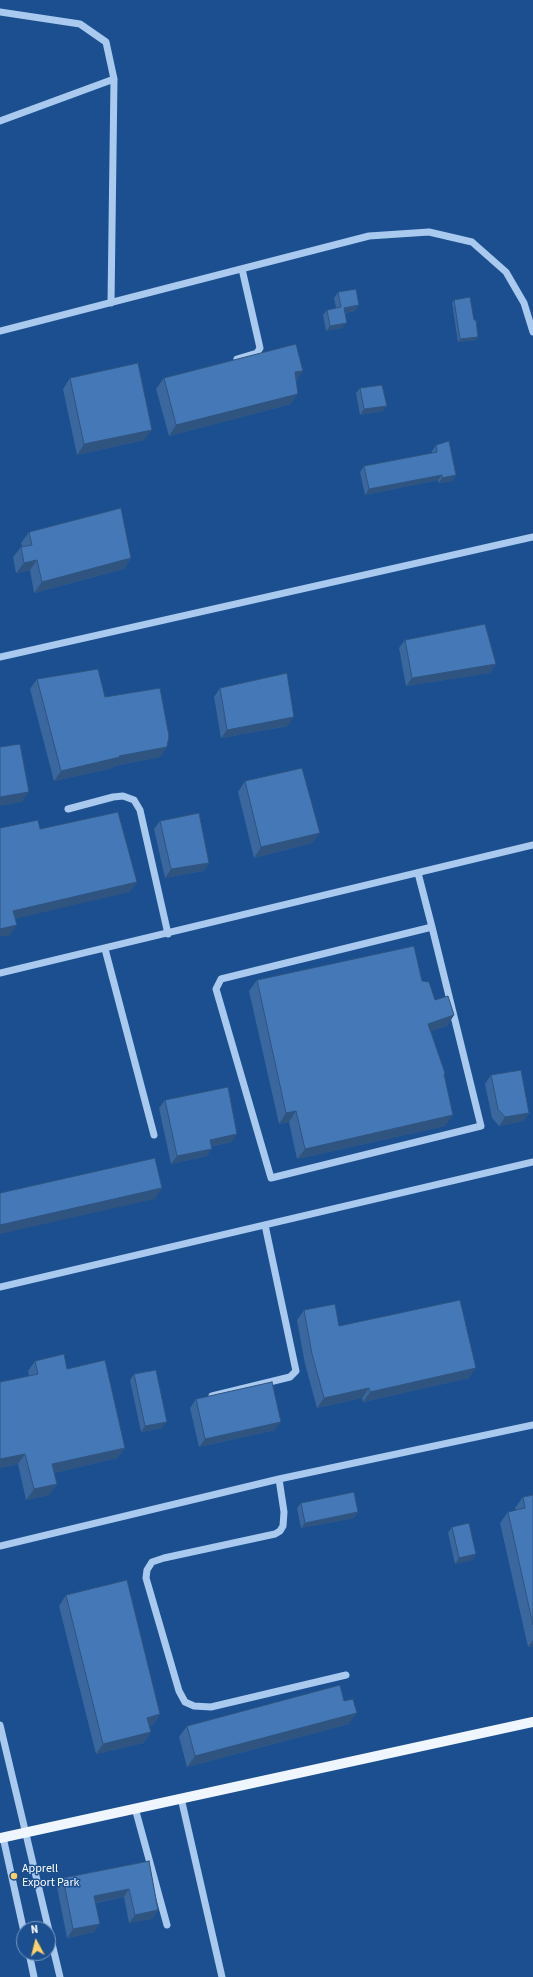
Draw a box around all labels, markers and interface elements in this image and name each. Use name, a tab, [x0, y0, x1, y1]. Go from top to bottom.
place label: Apprell Export Park	[22, 1862, 80, 1890]
marker: Apprell Export Park	[9, 1871, 19, 1881]
north arrow	[16, 1921, 56, 1961]
text: N	[30, 1922, 39, 1937]

